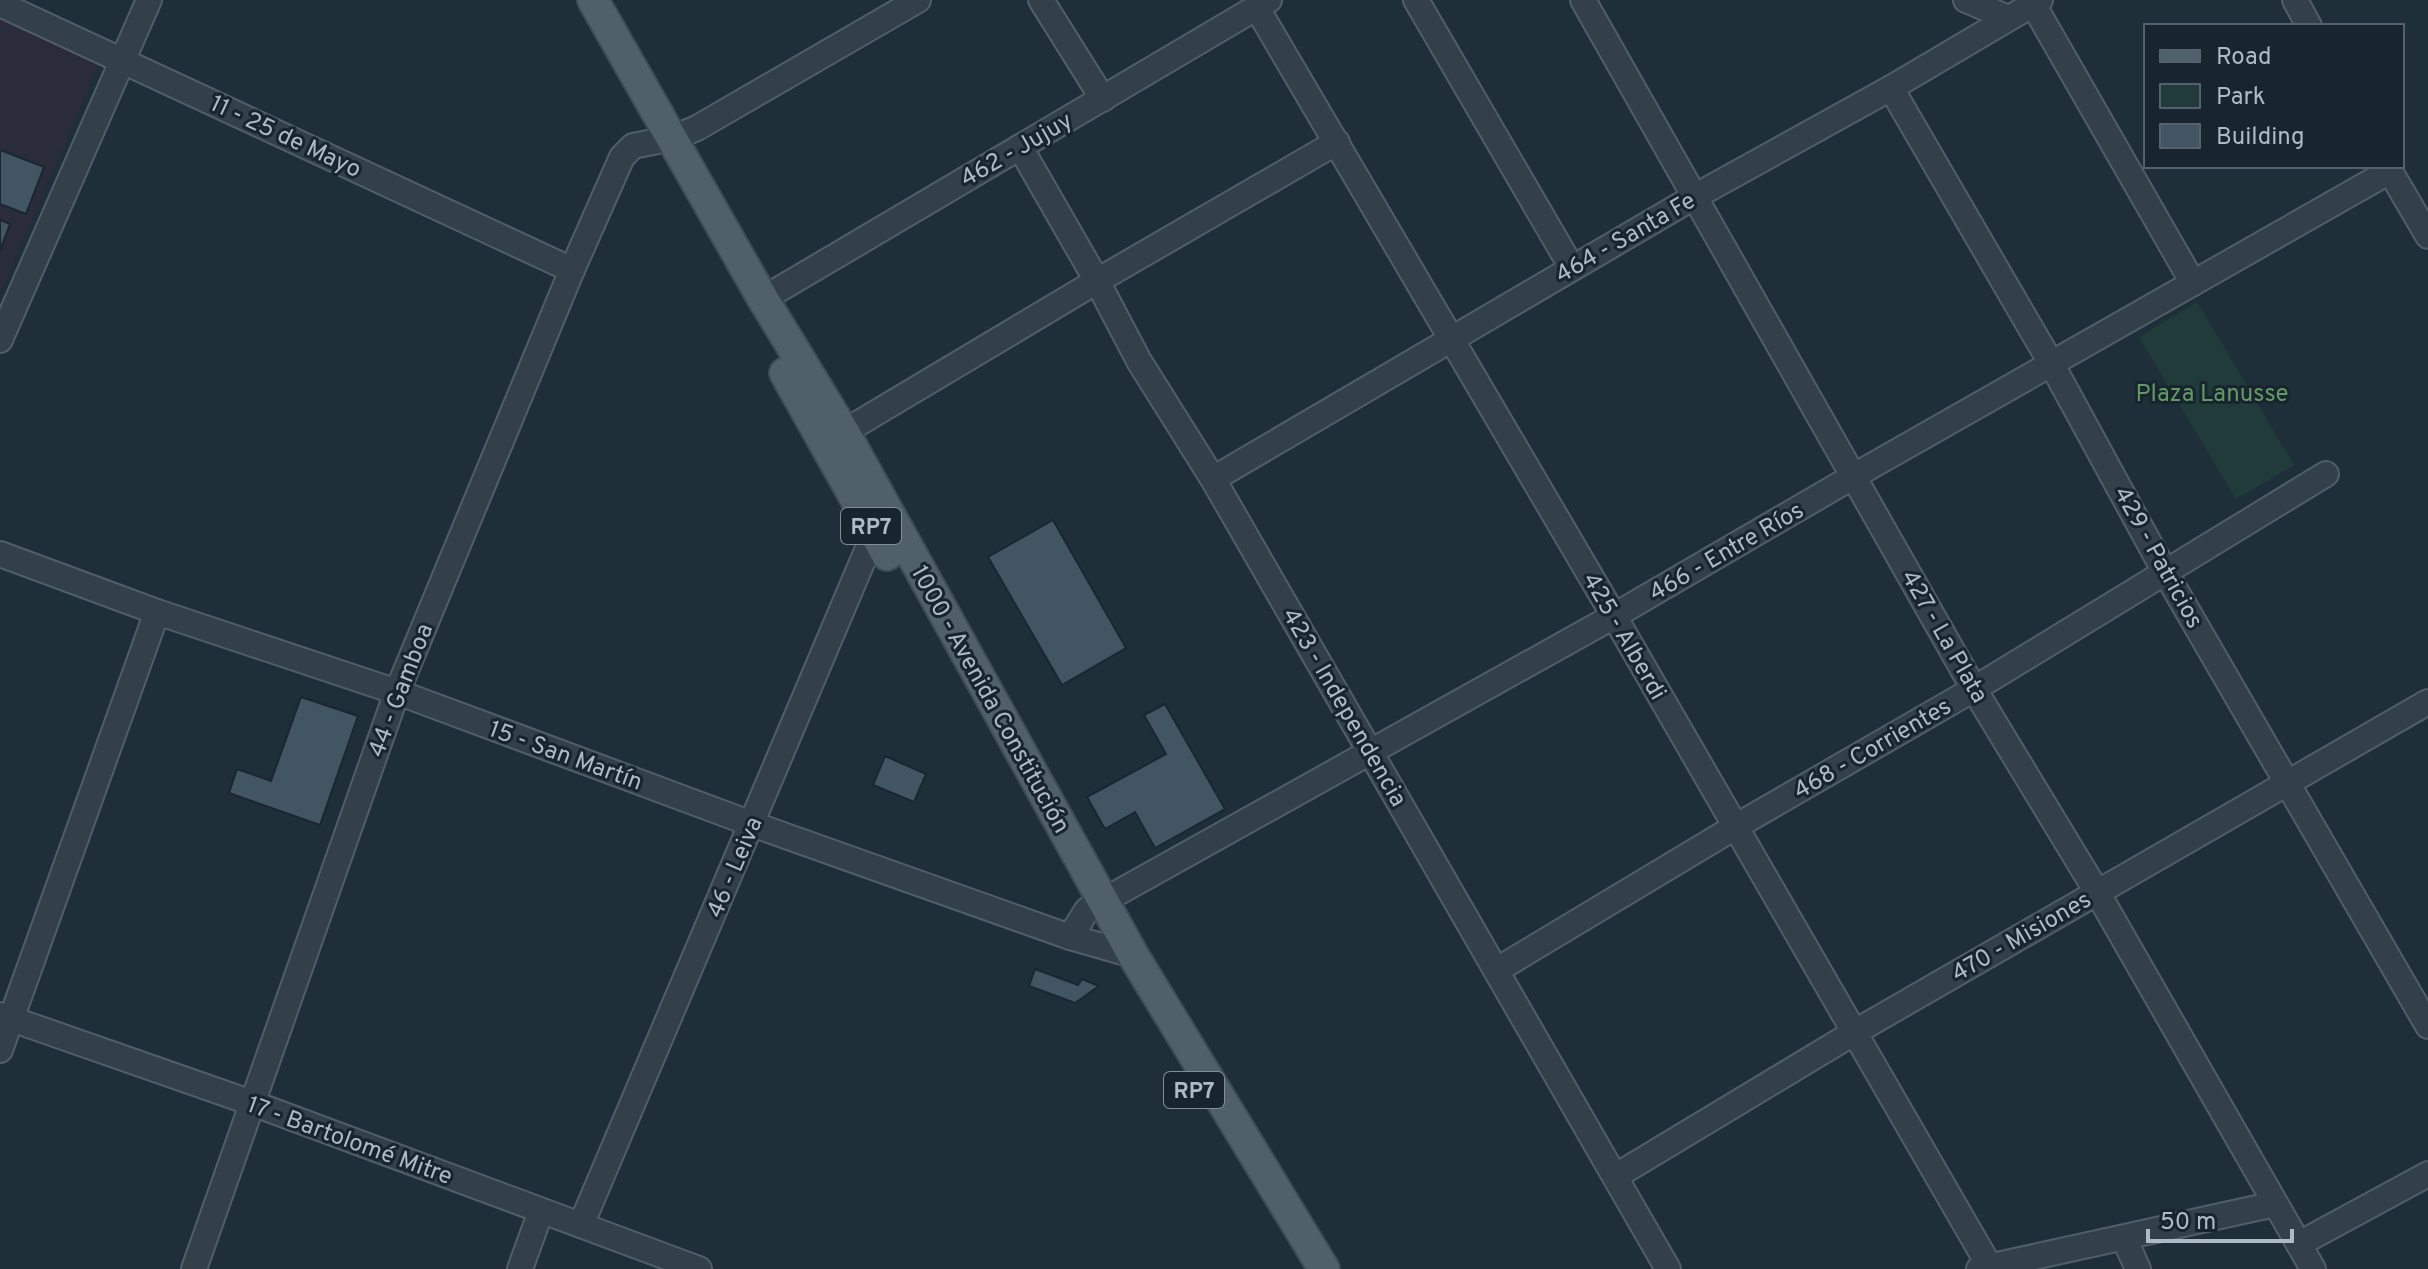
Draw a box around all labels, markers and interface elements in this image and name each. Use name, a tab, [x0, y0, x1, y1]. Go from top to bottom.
legend	[2144, 24, 2404, 168]
text: Road	[2216, 43, 2272, 73]
text: Park	[2216, 83, 2266, 113]
street label: 11 - 25 de Mayo	[205, 90, 365, 186]
street label: 462 - Jujuy	[955, 107, 1079, 195]
text: Building	[2216, 123, 2305, 153]
street label: 464 - Santa Fe	[1550, 186, 1702, 291]
park label: Plaza Lanusse	[2136, 380, 2288, 410]
street label: 429 - Patricios	[2106, 482, 2209, 634]
street label: 466 - Entre Ríos	[1644, 496, 1810, 609]
road number: RP7	[841, 508, 901, 544]
street label: 1000 - Avenida Constitución	[903, 561, 1075, 839]
street label: 427 - La Plata	[1893, 565, 1993, 709]
street label: 425 - Alberdi	[1575, 568, 1672, 706]
street label: 423 - Independencia	[1274, 603, 1412, 813]
street label: 44 - Gamboa	[363, 620, 441, 762]
street label: 468 - Corrientes	[1789, 692, 1957, 807]
street label: 15 - San Martín	[485, 715, 646, 799]
street label: 46 - Leiva	[701, 813, 771, 923]
street label: 470 - Misiones	[1947, 886, 2097, 990]
road number: RP7	[1164, 1072, 1224, 1108]
street label: 17 - Bartolomé Mitre	[243, 1091, 456, 1193]
scale bar	[2148, 1193, 2292, 1243]
text: 50 m	[2160, 1208, 2216, 1238]

